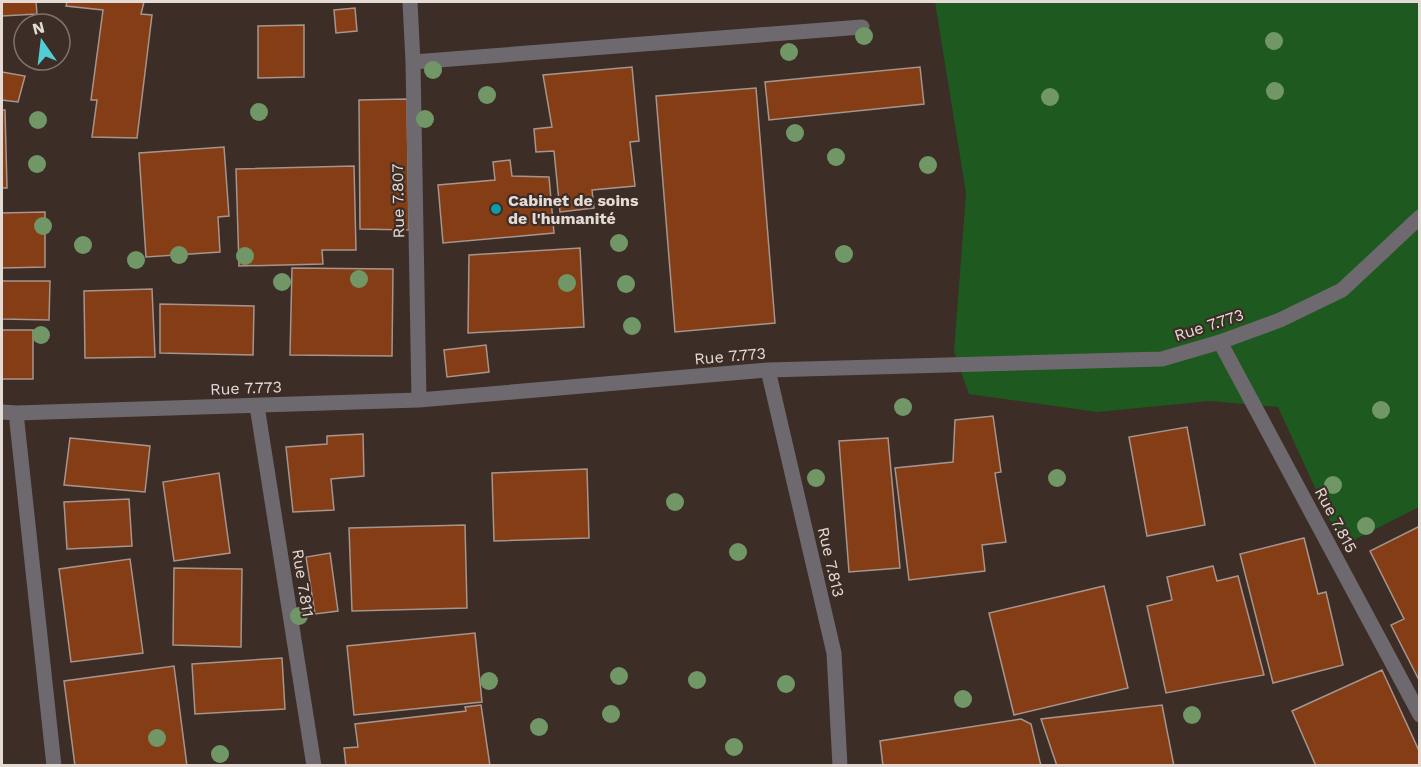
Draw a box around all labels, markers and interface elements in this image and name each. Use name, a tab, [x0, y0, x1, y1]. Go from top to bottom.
north arrow	[12, 12, 72, 72]
text: N	[30, 17, 47, 39]
street label: Rue 7.807	[388, 164, 408, 238]
place label: Cabinet de soins de l'humanité	[508, 191, 639, 228]
marker: Cabinet de soins de l'humanité	[489, 202, 503, 216]
street label: Rue 7.773	[1172, 305, 1246, 345]
street label: Rue 7.773	[693, 343, 767, 369]
street label: Rue 7.773	[210, 377, 282, 399]
street label: Rue 7.815	[1311, 484, 1361, 556]
street label: Rue 7.813	[814, 525, 848, 599]
street label: Rue 7.811	[288, 548, 318, 618]

